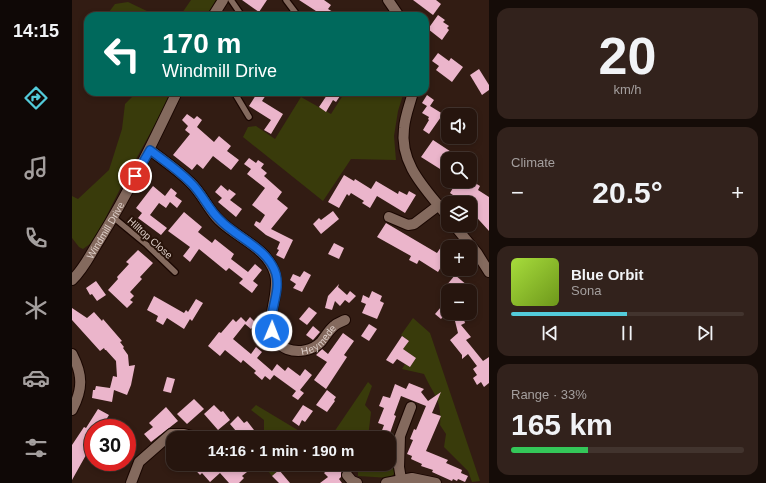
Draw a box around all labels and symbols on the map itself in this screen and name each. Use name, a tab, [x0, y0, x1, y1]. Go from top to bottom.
pin	[118, 159, 152, 193]
street label: Windmill Drive	[84, 199, 126, 261]
street label: Hilltop Close	[125, 215, 175, 261]
position arrow	[251, 310, 293, 352]
street label: Heymede	[300, 322, 338, 356]
speed limit sign: 30	[84, 419, 136, 471]

